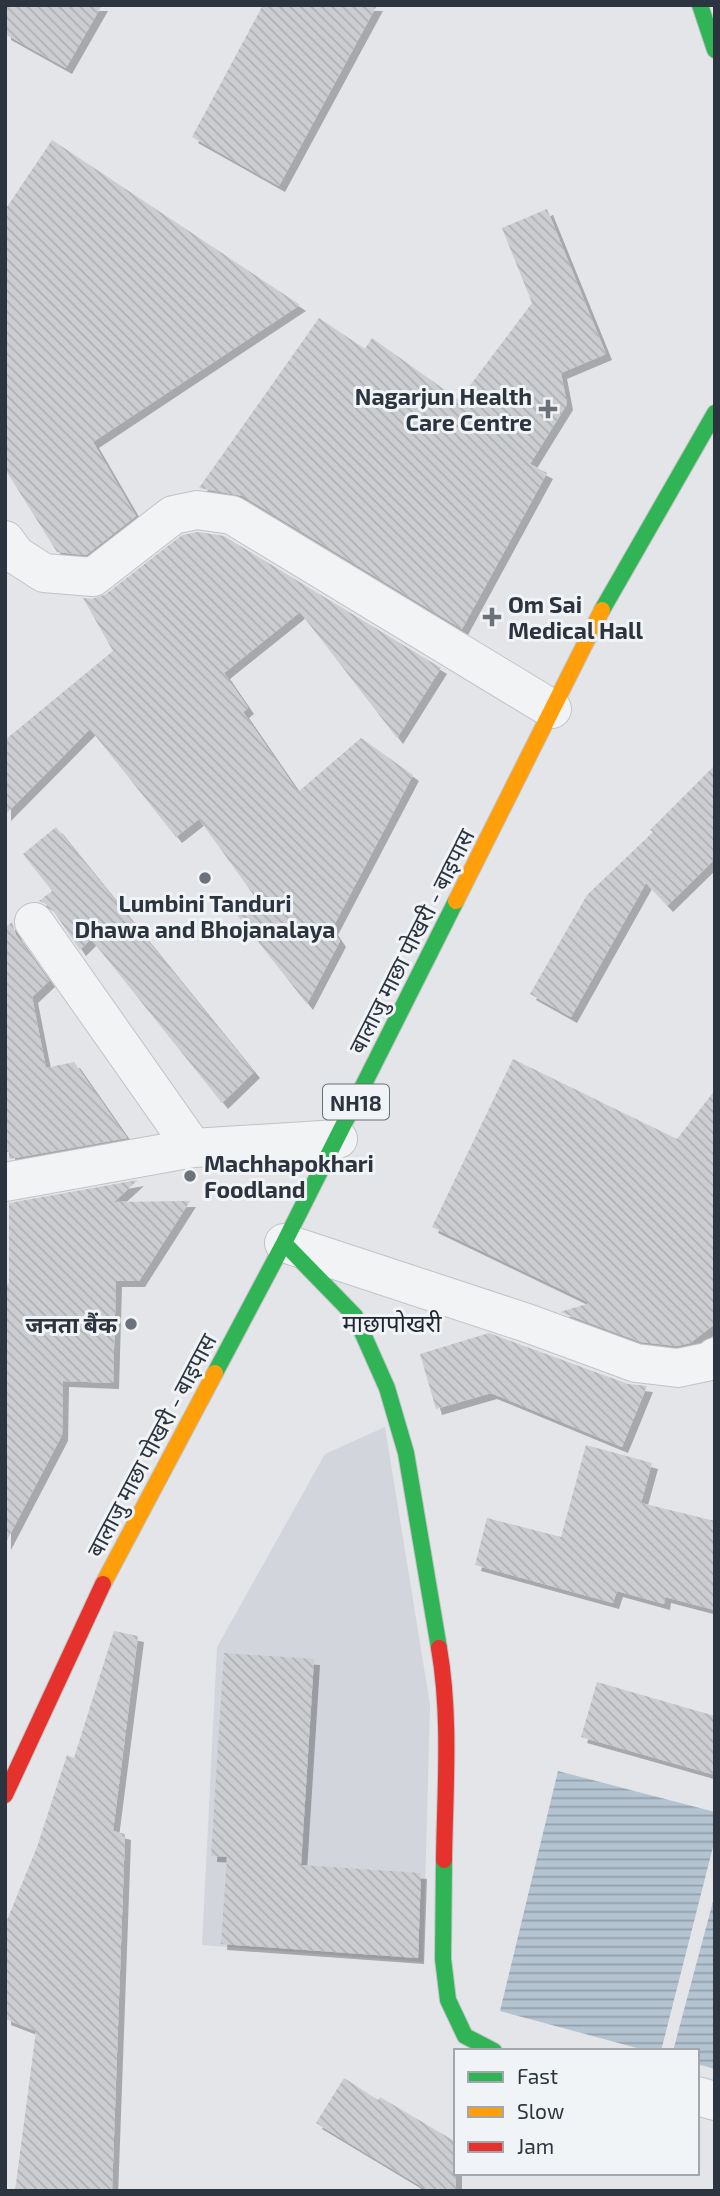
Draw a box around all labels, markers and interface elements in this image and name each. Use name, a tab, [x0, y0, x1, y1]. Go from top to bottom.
place label: Nagarjun Health Care Centre	[355, 382, 532, 436]
marker: Nagarjun Health Care Centre	[538, 399, 558, 419]
place label: Om Sai Medical Hall	[508, 590, 643, 644]
marker: Om Sai Medical Hall	[482, 607, 502, 627]
street label: बालाजु माछा पोखरी - बाइपास	[342, 824, 482, 1059]
marker: Lumbini Tanduri Dhawa and Bhojanalaya	[197, 870, 213, 886]
place label: Lumbini Tanduri Dhawa and Bhojanalaya	[75, 889, 335, 943]
road number: NH18	[323, 1084, 389, 1120]
place label: Machhapokhari Foodland	[204, 1149, 374, 1203]
marker: Machhapokhari Foodland	[182, 1168, 198, 1184]
district label: माछापोखरी	[342, 1308, 442, 1337]
place label: जनता बैंक	[25, 1310, 118, 1338]
marker: जनता बैंक	[123, 1316, 139, 1332]
street label: बालाजु माछा पोखरी - बाइपास	[80, 1328, 224, 1562]
legend	[454, 2049, 699, 2175]
text: Fast	[517, 2063, 558, 2088]
text: Slow	[517, 2098, 564, 2123]
text: Jam	[517, 2133, 554, 2158]

